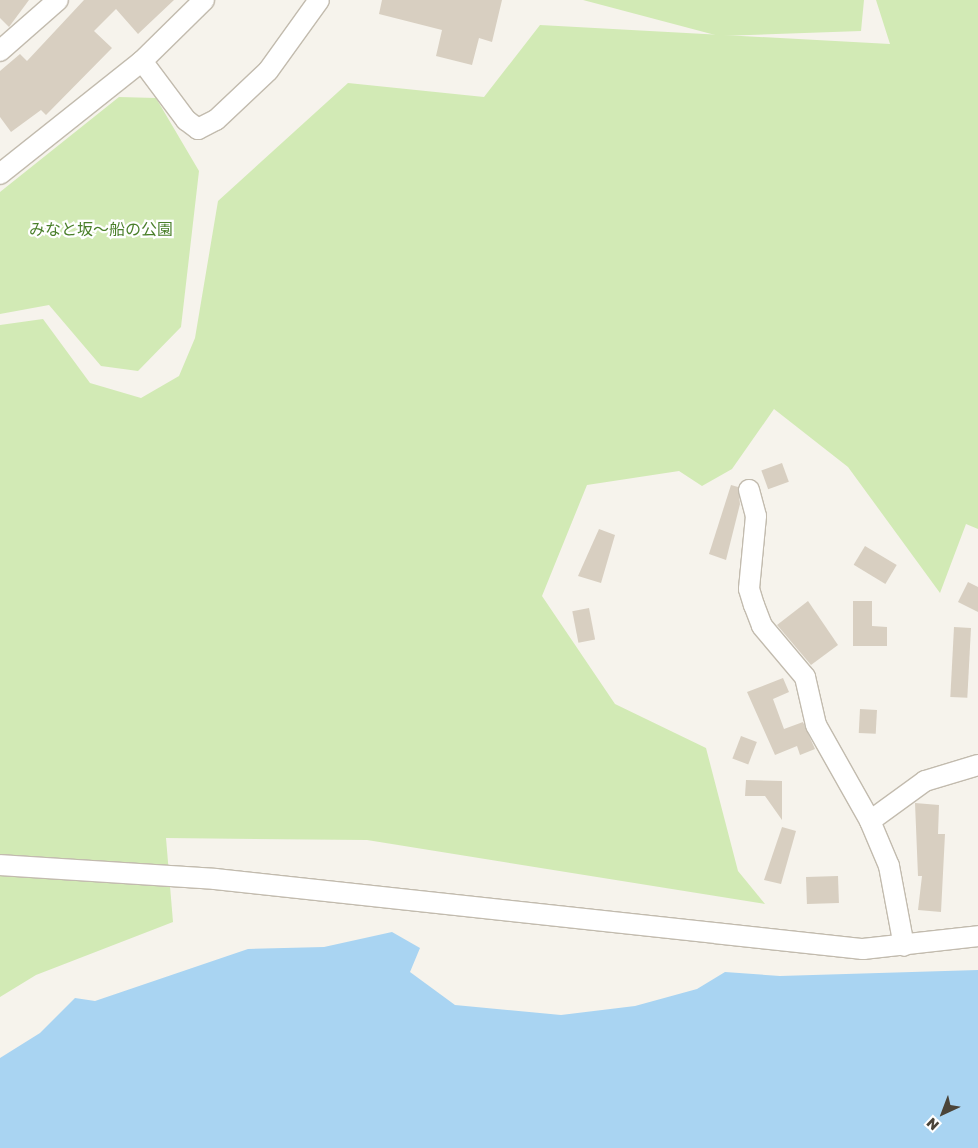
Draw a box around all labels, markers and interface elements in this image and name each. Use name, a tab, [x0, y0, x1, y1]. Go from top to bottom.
park label: みなと坂〜船の公園	[29, 219, 173, 239]
north arrow	[918, 1088, 968, 1138]
text: N	[923, 1114, 942, 1134]

